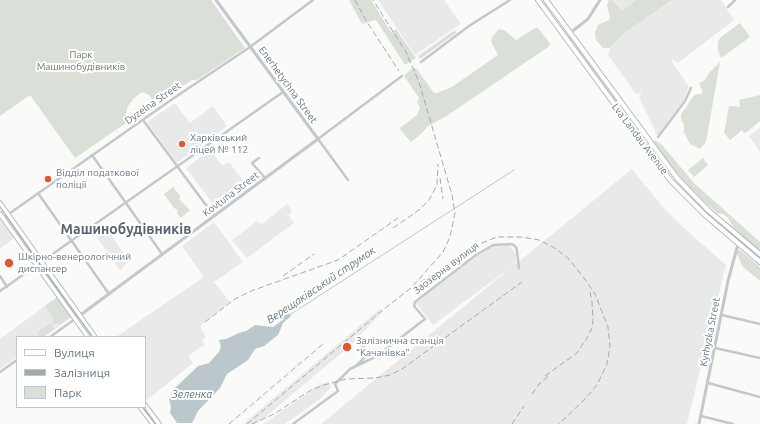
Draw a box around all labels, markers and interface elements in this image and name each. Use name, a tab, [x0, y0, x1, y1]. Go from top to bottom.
street label: Enerhetychna Street	[256, 44, 320, 126]
park label: Парк Машинобудівників	[37, 49, 125, 72]
street label: Dyzelna Street	[123, 79, 183, 127]
street label: Lva Landau Avenue	[609, 101, 671, 177]
place label: Харківський ліцей № 112	[190, 132, 248, 156]
marker: Харківський ліцей № 112	[177, 139, 187, 149]
place label: Відділ податкової поліції	[56, 167, 139, 190]
street label: Kovtuna Street	[200, 169, 262, 219]
marker: Відділ податкової поліції	[43, 174, 53, 184]
district label: Машинобудівників	[61, 221, 191, 237]
street label: Заозерна вулиця	[411, 239, 481, 297]
water label: Верещаківський струмок	[264, 244, 378, 326]
place label: Шкірно-венерологічний диспансер	[18, 251, 131, 274]
marker: Шкірно-венерологічний диспансер	[3, 257, 15, 269]
street label: Kyrhyzka Street	[697, 296, 723, 368]
place label: Залізнична станція "Качанівка"	[356, 335, 444, 358]
legend	[16, 336, 146, 408]
marker: Залізнична станція "Качанівка"	[341, 341, 353, 353]
text: Вулиця	[54, 346, 95, 359]
text: Залізниця	[54, 366, 110, 379]
text: Парк	[54, 386, 82, 399]
water label: Зеленка	[172, 387, 212, 401]

